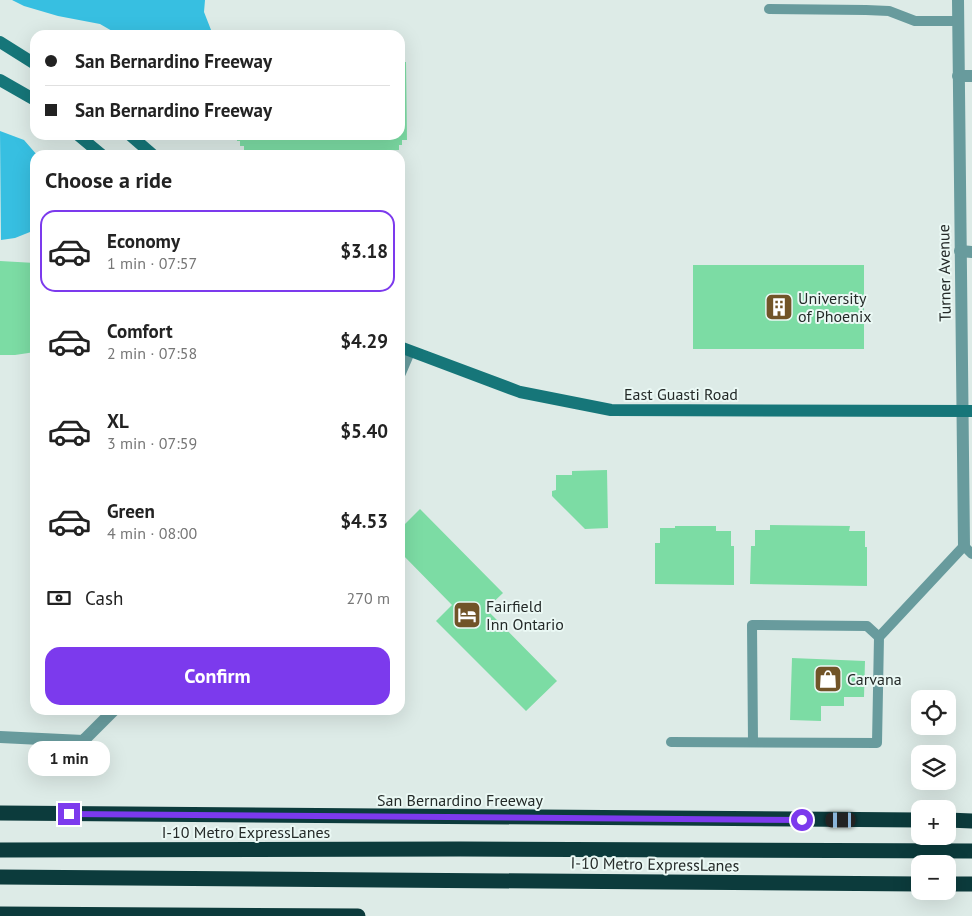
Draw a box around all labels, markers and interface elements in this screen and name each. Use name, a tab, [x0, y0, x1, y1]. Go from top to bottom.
text: San Bernardino Freeway	[75, 49, 272, 73]
text: San Bernardino Freeway	[75, 98, 272, 122]
text: Choose a ride	[45, 166, 172, 194]
street label: Turner Avenue	[933, 224, 955, 322]
icon: car	[47, 229, 92, 274]
text: Economy	[107, 229, 180, 253]
text: $3.18	[340, 239, 388, 263]
text: 1 min · 07:57	[107, 253, 197, 273]
place label: University of Phoenix	[798, 288, 871, 326]
building icon: University of Phoenix	[764, 292, 794, 322]
icon: car	[47, 319, 92, 364]
text: Comfort	[107, 319, 173, 343]
text: $4.29	[340, 329, 388, 353]
text: 2 min · 07:58	[107, 343, 197, 363]
street label: East Guasti Road	[624, 384, 738, 404]
icon: car	[47, 409, 92, 454]
text: XL	[107, 409, 129, 433]
text: $5.40	[340, 419, 388, 443]
text: 3 min · 07:59	[107, 433, 197, 453]
icon: car	[47, 499, 92, 544]
text: Green	[107, 499, 155, 523]
text: $4.53	[340, 509, 388, 533]
text: 4 min · 08:00	[107, 523, 197, 543]
icon: cash	[45, 584, 73, 612]
text: Cash	[85, 586, 123, 610]
text: 270 m	[347, 588, 390, 608]
place label: Fairfield Inn Ontario	[486, 596, 564, 634]
hotel icon: Fairfield Inn Ontario	[452, 600, 482, 630]
button: Confirm	[45, 647, 390, 705]
shop icon: Carvana	[813, 664, 843, 694]
place label: Carvana	[847, 669, 902, 689]
map controls	[911, 690, 956, 900]
button: locate	[911, 690, 956, 735]
callout: 1 min	[28, 742, 110, 776]
button: layers	[911, 745, 956, 790]
text: 1 min	[49, 748, 89, 768]
street label: San Bernardino Freeway	[377, 790, 543, 810]
button: +	[911, 800, 956, 845]
route end	[58, 803, 80, 825]
route start	[791, 809, 813, 831]
car	[826, 813, 856, 828]
street label: I-10 Metro ExpressLanes	[162, 822, 331, 842]
street label: I-10 Metro ExpressLanes	[571, 853, 740, 875]
button: −	[911, 855, 956, 900]

